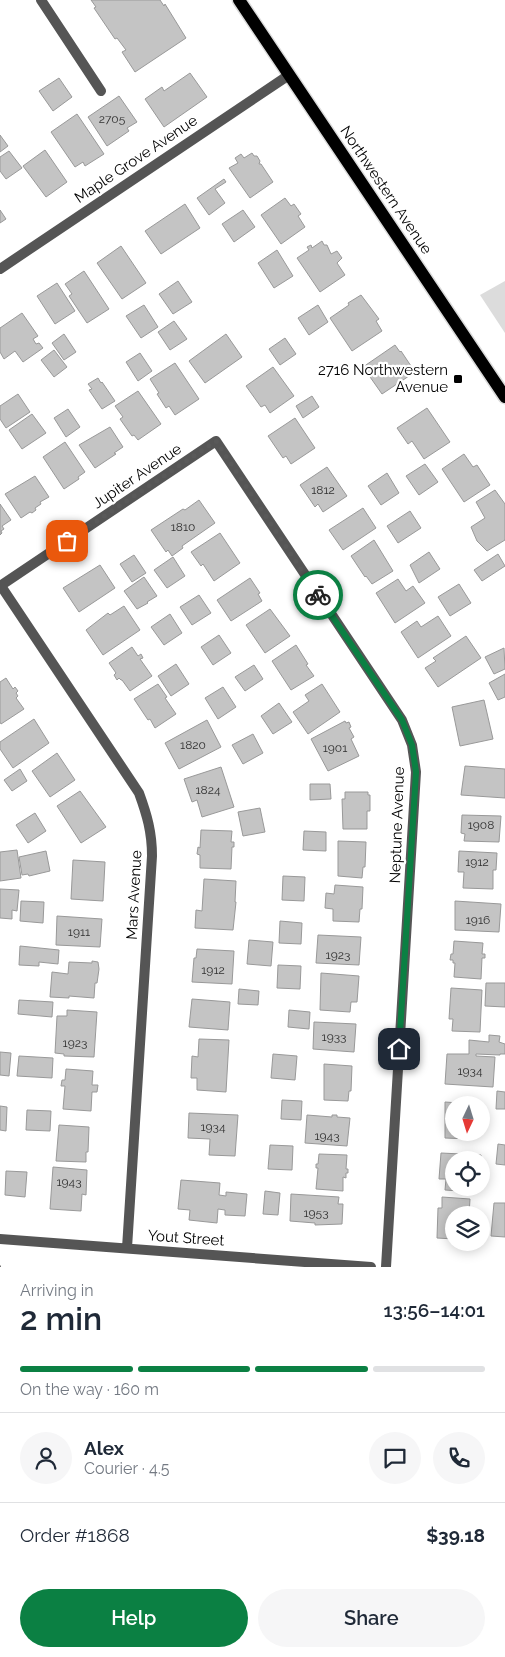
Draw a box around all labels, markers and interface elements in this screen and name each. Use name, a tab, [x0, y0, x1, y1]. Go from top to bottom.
street label: Maple Grove Avenue	[71, 111, 201, 207]
house number: 2705	[99, 112, 126, 126]
street label: Northwestern Avenue	[336, 122, 436, 258]
place label: 2716 Northwestern Avenue	[318, 361, 448, 396]
marker: 2716 Northwestern Avenue	[452, 373, 464, 385]
street label: Jupiter Avenue	[89, 440, 185, 512]
house number: 1812	[311, 483, 335, 497]
pin	[46, 520, 88, 562]
house number: 1810	[171, 520, 195, 534]
icon: bag	[53, 527, 81, 555]
courier	[293, 570, 343, 620]
icon: bike	[304, 581, 332, 609]
house number: 1820	[180, 738, 206, 752]
house number: 1901	[323, 741, 347, 755]
street label: Neptune Avenue	[386, 766, 408, 884]
house number: 1824	[195, 783, 221, 797]
house number: 1908	[468, 818, 494, 832]
street label: Mars Avenue	[123, 850, 145, 940]
house number: 1912	[465, 855, 489, 869]
house number: 1916	[466, 913, 490, 927]
house number: 1911	[68, 925, 90, 939]
house number: 1923	[326, 948, 350, 962]
house number: 1912	[201, 963, 225, 977]
pin	[378, 1028, 420, 1070]
house number: 1933	[322, 1030, 346, 1044]
icon: home	[385, 1035, 413, 1063]
house number: 1923	[63, 1036, 87, 1050]
house number: 1934	[457, 1064, 483, 1078]
north arrow	[445, 1096, 490, 1141]
map controls	[445, 1096, 490, 1251]
house number: 1934	[200, 1120, 226, 1134]
house number: 1943	[314, 1129, 340, 1143]
button: locate	[445, 1151, 490, 1196]
house number: 1943	[56, 1175, 82, 1189]
house number: 1953	[303, 1206, 329, 1220]
button: layers	[445, 1206, 490, 1251]
street label: Yout Street	[147, 1226, 225, 1250]
text: Arriving in	[20, 1281, 94, 1300]
text: 13:56–14:01	[384, 1299, 485, 1321]
text: 2 min	[20, 1300, 102, 1337]
text: On the way · 160 m	[20, 1380, 159, 1399]
button: person	[20, 1432, 72, 1484]
button: chat	[369, 1432, 421, 1484]
button: phone	[433, 1432, 485, 1484]
text: Alex	[84, 1437, 124, 1459]
text: Courier · 4.5	[84, 1459, 169, 1478]
text: Order #1868	[20, 1524, 130, 1546]
text: $39.18	[426, 1524, 485, 1546]
button: Help	[20, 1589, 248, 1647]
button: Share	[258, 1589, 485, 1647]

